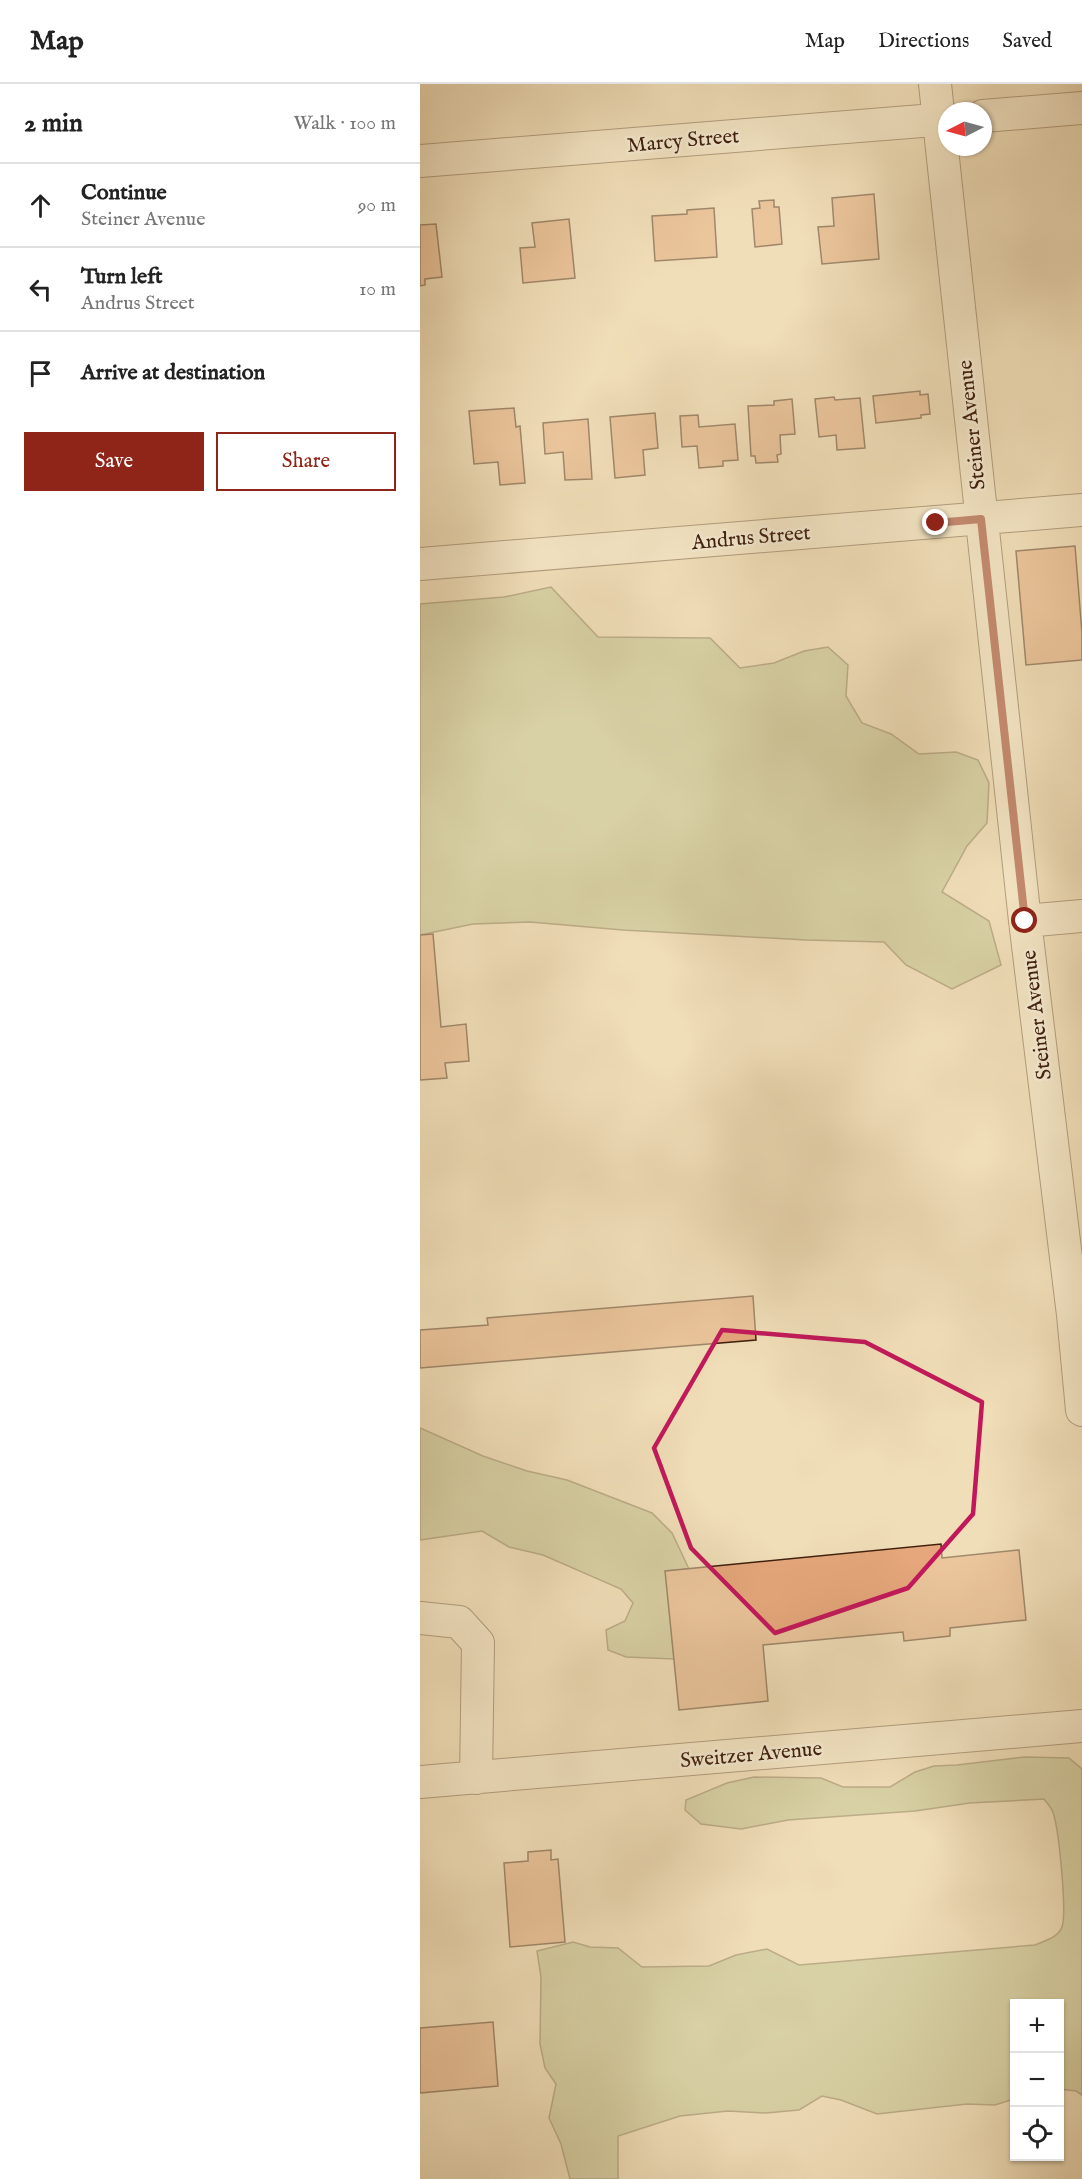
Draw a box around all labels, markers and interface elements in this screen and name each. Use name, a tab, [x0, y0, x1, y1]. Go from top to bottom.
text: Map	[30, 24, 84, 59]
text: Map	[805, 28, 845, 55]
text: Directions	[878, 28, 969, 55]
text: Saved	[1002, 28, 1052, 55]
north arrow	[938, 102, 992, 156]
text: 2 min	[24, 107, 83, 140]
text: Walk · 100 m	[293, 111, 396, 136]
street label: Marcy Street	[626, 123, 740, 160]
text: Continue	[81, 179, 167, 207]
icon: ahead	[24, 189, 57, 222]
text: 90 m	[358, 193, 396, 218]
text: Steiner Avenue	[81, 207, 205, 232]
text: Turn left	[81, 263, 163, 291]
icon: left	[24, 273, 57, 306]
text: 10 m	[359, 277, 396, 302]
text: Andrus Street	[81, 291, 195, 316]
icon: arrive	[24, 357, 57, 390]
street label: Steiner Avenue	[952, 358, 993, 491]
text: Arrive at destination	[81, 359, 265, 387]
button: Save	[24, 432, 204, 491]
button: Share	[216, 432, 396, 491]
route end	[922, 509, 948, 535]
street label: Andrus Street	[690, 520, 812, 557]
route start	[1011, 907, 1037, 933]
street label: Steiner Avenue	[1016, 948, 1059, 1081]
street label: Sweitzer Avenue	[679, 1736, 824, 1775]
map controls	[1010, 1999, 1064, 2161]
button: +	[1010, 1999, 1064, 2053]
button: −	[1010, 2053, 1064, 2107]
button: locate	[1010, 2107, 1064, 2161]

